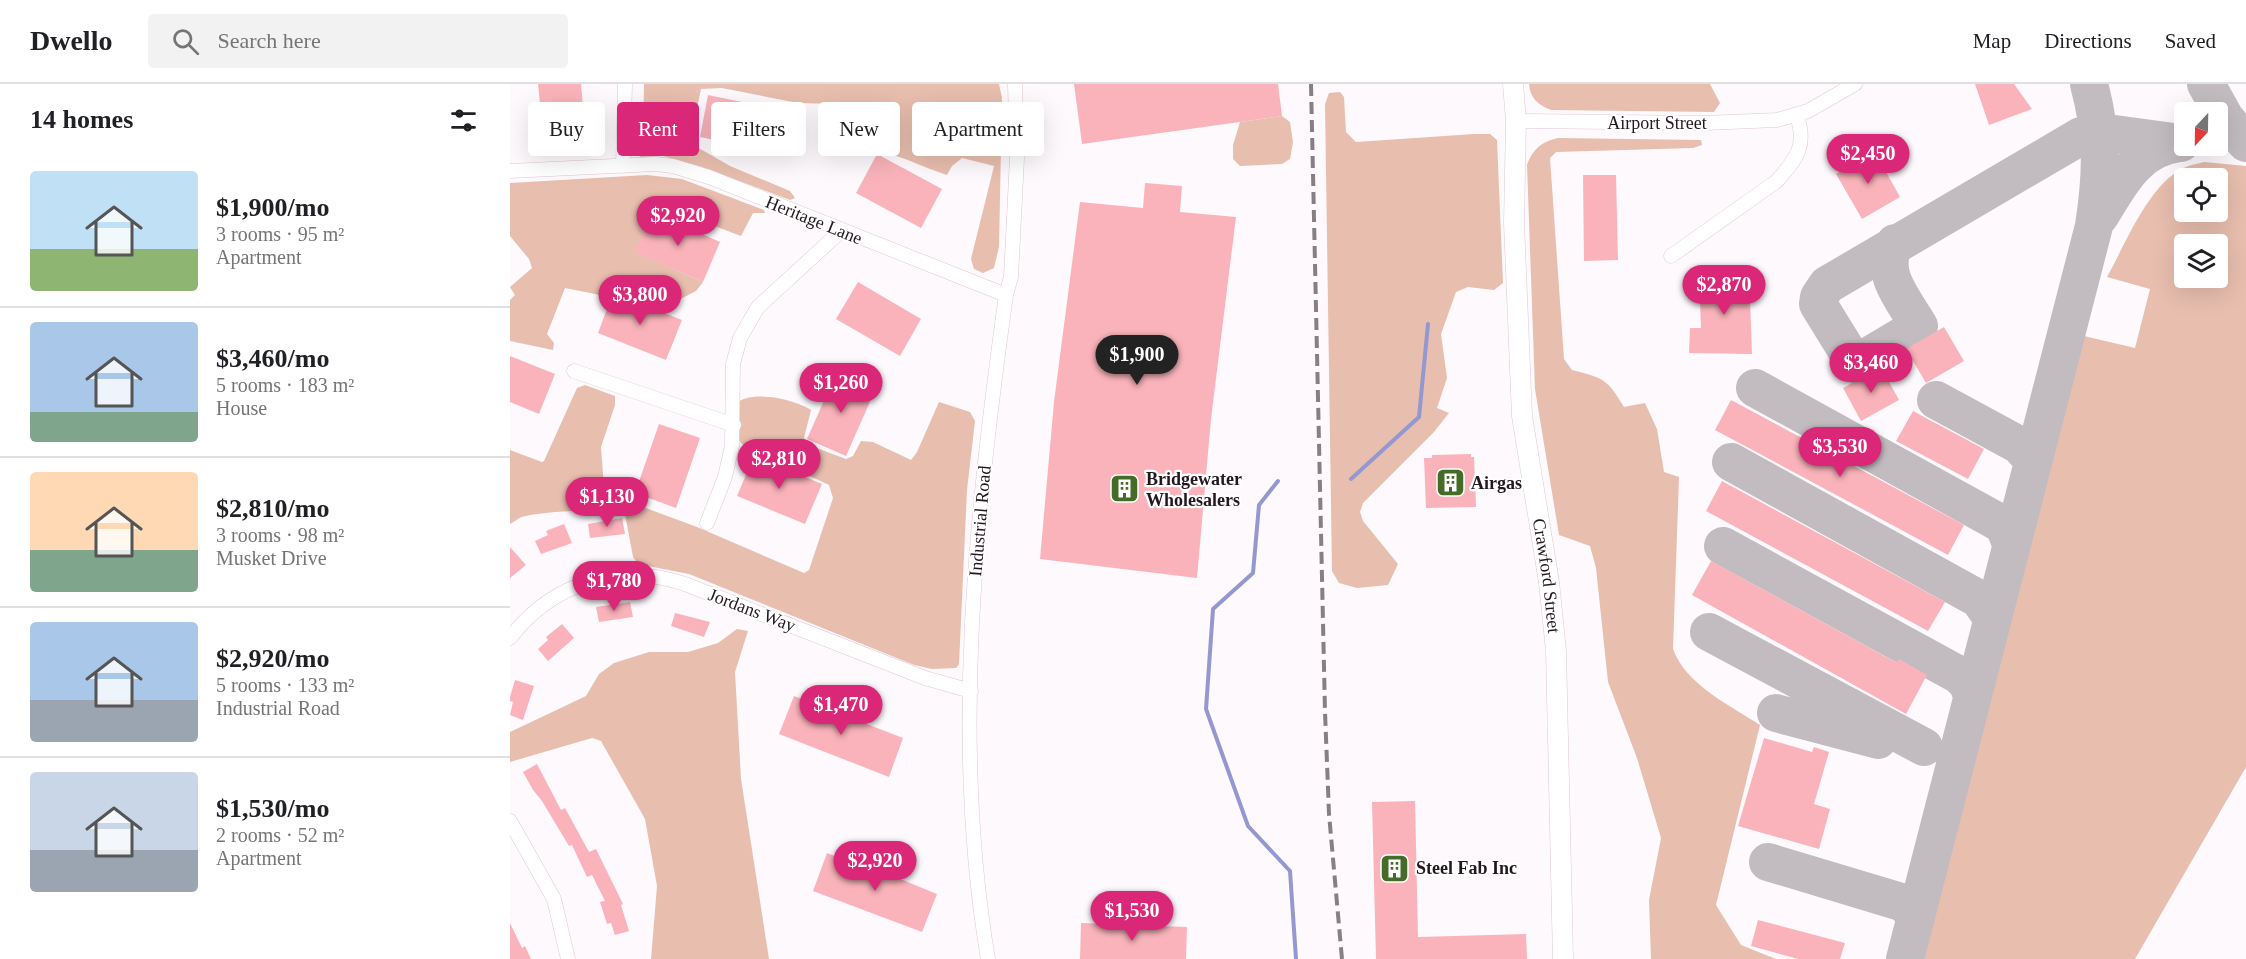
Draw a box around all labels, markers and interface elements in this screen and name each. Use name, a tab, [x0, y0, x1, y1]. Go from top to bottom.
search box	[148, 14, 568, 68]
text: Dwello	[30, 25, 112, 56]
icon: search	[169, 25, 202, 58]
text: Search here	[217, 28, 321, 53]
text: Map	[1973, 29, 2011, 53]
text: Directions	[2044, 29, 2132, 53]
text: Saved	[2165, 29, 2216, 53]
chip: Buy	[528, 102, 605, 156]
chip: Rent	[617, 102, 699, 156]
chip: Filters	[711, 102, 806, 156]
chip: New	[818, 102, 900, 156]
chip: Apartment	[912, 102, 1044, 156]
north arrow	[2174, 102, 2228, 156]
map controls	[2174, 102, 2228, 288]
icon: filters	[447, 104, 480, 137]
text: 14 homes	[30, 105, 133, 134]
street label: Airport Street	[1607, 113, 1707, 133]
pin: $2,450	[1819, 134, 1917, 185]
text: $2,450	[1841, 142, 1896, 164]
button: locate	[2174, 168, 2228, 222]
street label: Heritage Lane	[763, 192, 865, 248]
text: $1,900/mo	[216, 193, 329, 222]
icon: home	[78, 195, 150, 267]
pin: $2,920	[629, 196, 727, 247]
text: $2,920	[651, 204, 706, 226]
text: 3 rooms · 95 m²	[216, 223, 344, 245]
button: layers	[2174, 234, 2228, 288]
text: Apartment	[216, 246, 302, 268]
pin: $2,870	[1675, 265, 1773, 316]
text: $2,870	[1697, 273, 1752, 295]
pin: $3,800	[591, 275, 689, 326]
text: $3,800	[613, 283, 668, 305]
pin: $1,900	[1088, 335, 1186, 386]
text: $1,900	[1110, 343, 1165, 365]
pin: $3,460	[1822, 343, 1920, 394]
text: $3,460/mo	[216, 344, 329, 373]
icon: home	[78, 346, 150, 418]
text: $3,460	[1844, 351, 1899, 373]
pin: $1,260	[792, 363, 890, 414]
text: $1,260	[814, 371, 869, 393]
text: 5 rooms · 183 m²	[216, 374, 354, 396]
text: House	[216, 397, 267, 419]
pin: $3,530	[1791, 427, 1889, 478]
text: $3,530	[1813, 435, 1868, 457]
pin: $2,810	[730, 439, 828, 490]
text: $2,810	[752, 447, 807, 469]
street label: Industrial Road	[965, 465, 995, 577]
building icon: Airgas	[1434, 467, 1466, 499]
place label: Bridgewater Wholesalers	[1146, 469, 1242, 510]
building icon: Bridgewater Wholesalers	[1109, 473, 1141, 505]
place label: Airgas	[1471, 473, 1522, 493]
pin: $1,130	[558, 477, 656, 528]
text: $1,130	[580, 485, 635, 507]
text: $2,810/mo	[216, 494, 329, 523]
icon: home	[78, 496, 150, 568]
street label: Crawford Street	[1529, 517, 1564, 634]
text: 3 rooms · 98 m²	[216, 524, 344, 546]
text: Musket Drive	[216, 547, 327, 569]
pin: $1,780	[565, 561, 663, 612]
text: $1,780	[587, 569, 642, 591]
street label: Jordans Way	[706, 584, 798, 636]
text: $2,920/mo	[216, 644, 329, 673]
icon: home	[78, 646, 150, 718]
text: 5 rooms · 133 m²	[216, 674, 354, 696]
pin: $1,470	[792, 685, 890, 736]
text: $1,470	[814, 693, 869, 715]
text: Industrial Road	[216, 697, 340, 719]
text: $1,530/mo	[216, 794, 329, 823]
icon: home	[78, 796, 150, 868]
text: 2 rooms · 52 m²	[216, 824, 344, 846]
pin: $2,920	[826, 841, 924, 892]
text: Apartment	[216, 847, 302, 869]
text: $2,920	[848, 849, 903, 871]
building icon: Steel Fab Inc	[1379, 852, 1411, 884]
place label: Steel Fab Inc	[1416, 858, 1517, 878]
pin: $1,530	[1083, 891, 1181, 942]
text: $1,530	[1105, 899, 1160, 921]

